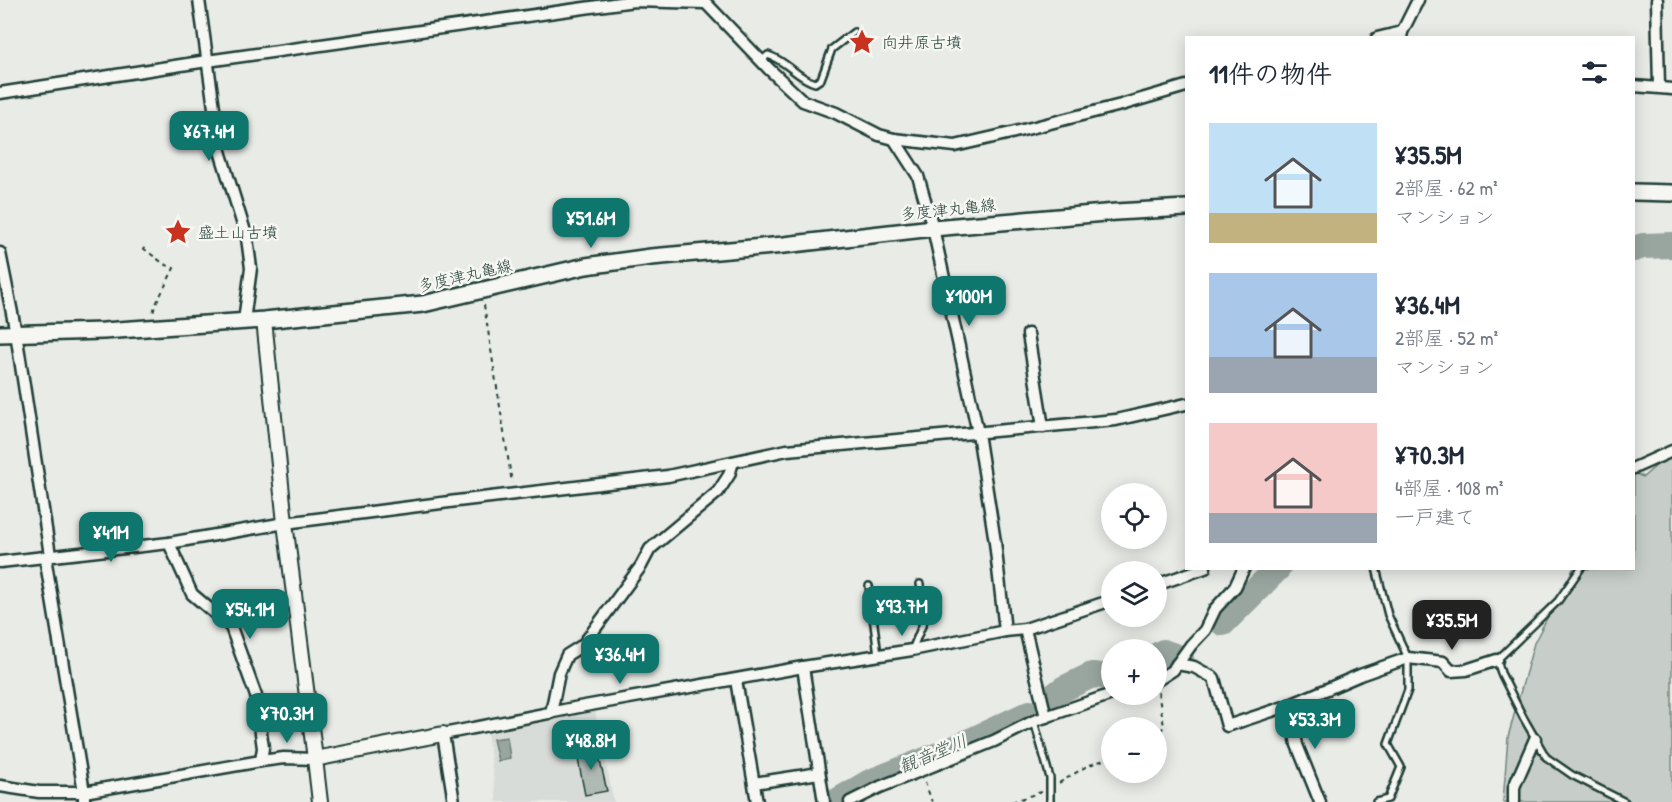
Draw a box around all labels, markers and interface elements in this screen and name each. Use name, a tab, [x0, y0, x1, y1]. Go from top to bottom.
place icon: 向井原古墳	[847, 27, 877, 57]
place label: 向井原古墳	[882, 31, 962, 53]
text: 11件の物件	[1209, 56, 1332, 91]
icon: filters	[1578, 56, 1611, 89]
pin: ¥67.4M	[160, 111, 258, 162]
text: ¥67.4M	[184, 117, 234, 144]
text: ¥35.5M	[1395, 137, 1462, 172]
icon: home	[1257, 147, 1329, 219]
text: 2部屋 · 62 m²	[1395, 174, 1498, 201]
street label: 多度津丸亀線	[899, 193, 997, 225]
pin: ¥51.6M	[542, 198, 640, 249]
text: マンション	[1395, 203, 1494, 230]
text: ¥51.6M	[566, 204, 616, 231]
place icon: 盛土山古墳	[163, 217, 193, 247]
place label: 盛土山古墳	[198, 221, 278, 243]
street label: 多度津丸亀線	[416, 253, 514, 297]
pin: ¥100M	[927, 276, 1011, 327]
text: ¥100M	[946, 282, 992, 309]
text: ¥36.4M	[1395, 287, 1460, 322]
icon: home	[1257, 297, 1329, 369]
text: 2部屋 · 52 m²	[1395, 324, 1498, 351]
text: マンション	[1395, 353, 1494, 380]
text: ¥70.3M	[1395, 437, 1464, 472]
icon: home	[1257, 447, 1329, 519]
text: 4部屋 · 108 m²	[1395, 474, 1503, 501]
map controls	[1101, 483, 1167, 783]
button: locate	[1101, 483, 1167, 549]
text: 一戸建て	[1395, 503, 1475, 530]
pin: ¥41M	[75, 512, 147, 563]
text: ¥41M	[93, 518, 129, 545]
button: layers	[1101, 561, 1167, 627]
pin: ¥93.7M	[853, 586, 951, 637]
pin: ¥54.1M	[201, 589, 299, 640]
text: ¥93.7M	[876, 592, 928, 619]
text: ¥54.1M	[226, 595, 274, 622]
pin: ¥35.5M	[1403, 600, 1501, 651]
text: ¥35.5M	[1426, 606, 1478, 633]
pin: ¥36.4M	[571, 634, 669, 685]
button: +	[1101, 639, 1167, 705]
text: ¥36.4M	[595, 640, 645, 667]
pin: ¥70.3M	[238, 693, 336, 744]
text: ¥70.3M	[260, 699, 314, 726]
pin: ¥53.3M	[1266, 699, 1364, 750]
text: ¥53.3M	[1289, 705, 1341, 732]
button: −	[1101, 717, 1167, 783]
pin: ¥48.8M	[542, 720, 640, 771]
text: ¥48.8M	[566, 726, 616, 753]
water label: 観音堂川	[895, 728, 971, 779]

